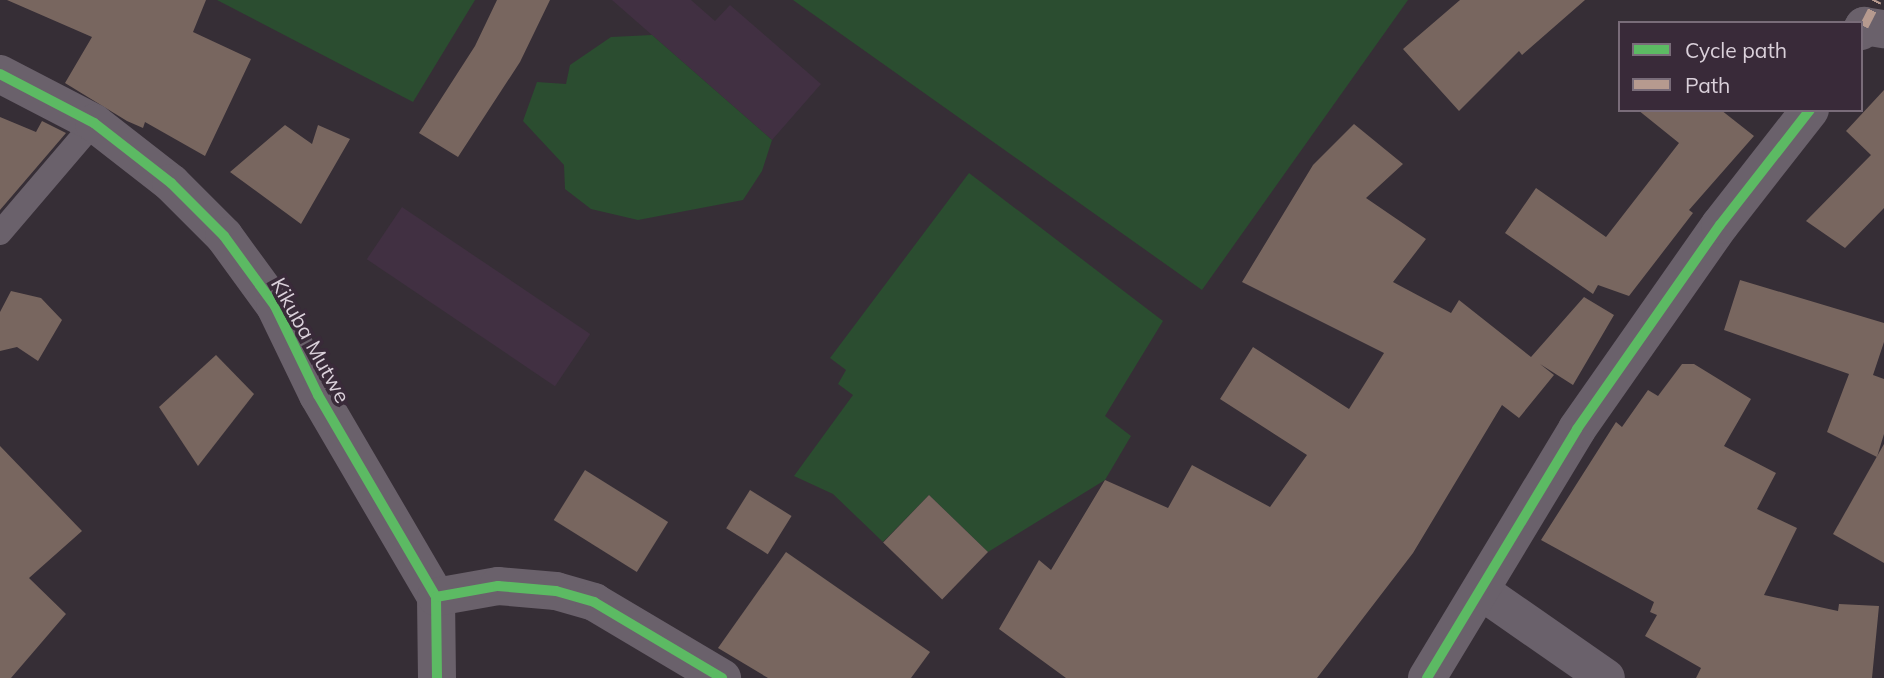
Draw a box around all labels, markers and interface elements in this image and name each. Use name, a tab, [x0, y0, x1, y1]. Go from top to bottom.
legend	[1618, 21, 1863, 112]
text: Cycle path	[1685, 37, 1787, 63]
text: Path	[1685, 72, 1730, 98]
street label: Kikuba Mutwe	[266, 273, 356, 407]

